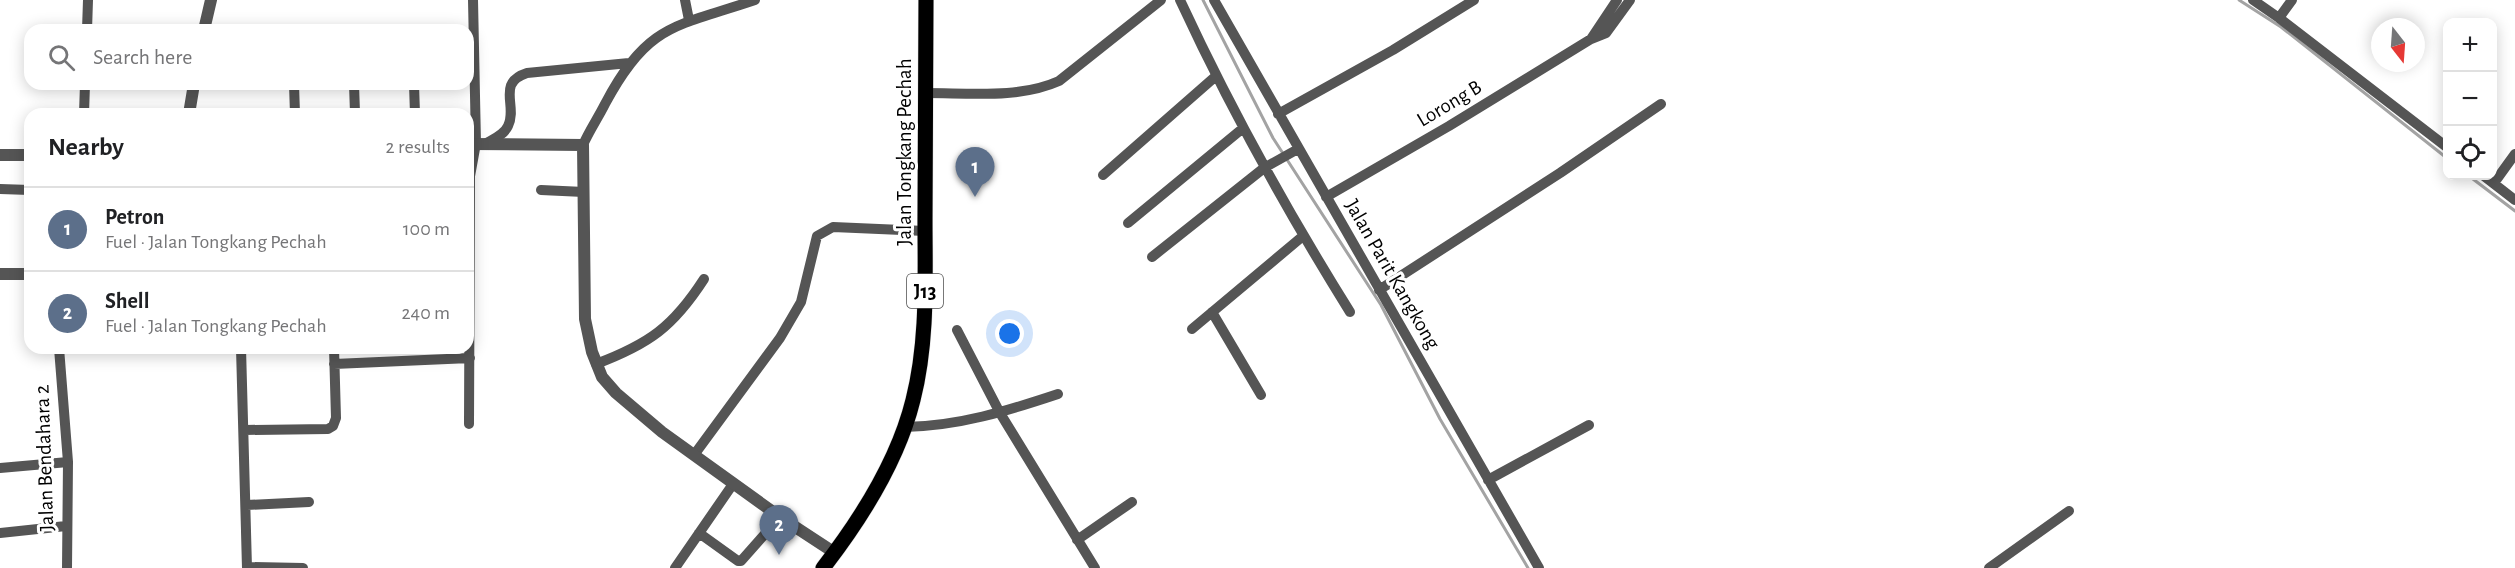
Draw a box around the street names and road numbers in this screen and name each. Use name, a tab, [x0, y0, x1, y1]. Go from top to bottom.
street label: Jalan Tongkang Pechah	[894, 58, 915, 246]
street label: Lorong B	[1413, 76, 1485, 131]
street label: Jalan Parit Kangkong	[1341, 196, 1444, 353]
road number: J13	[907, 274, 943, 308]
street label: Jalan Bendahara 2	[31, 384, 58, 532]

